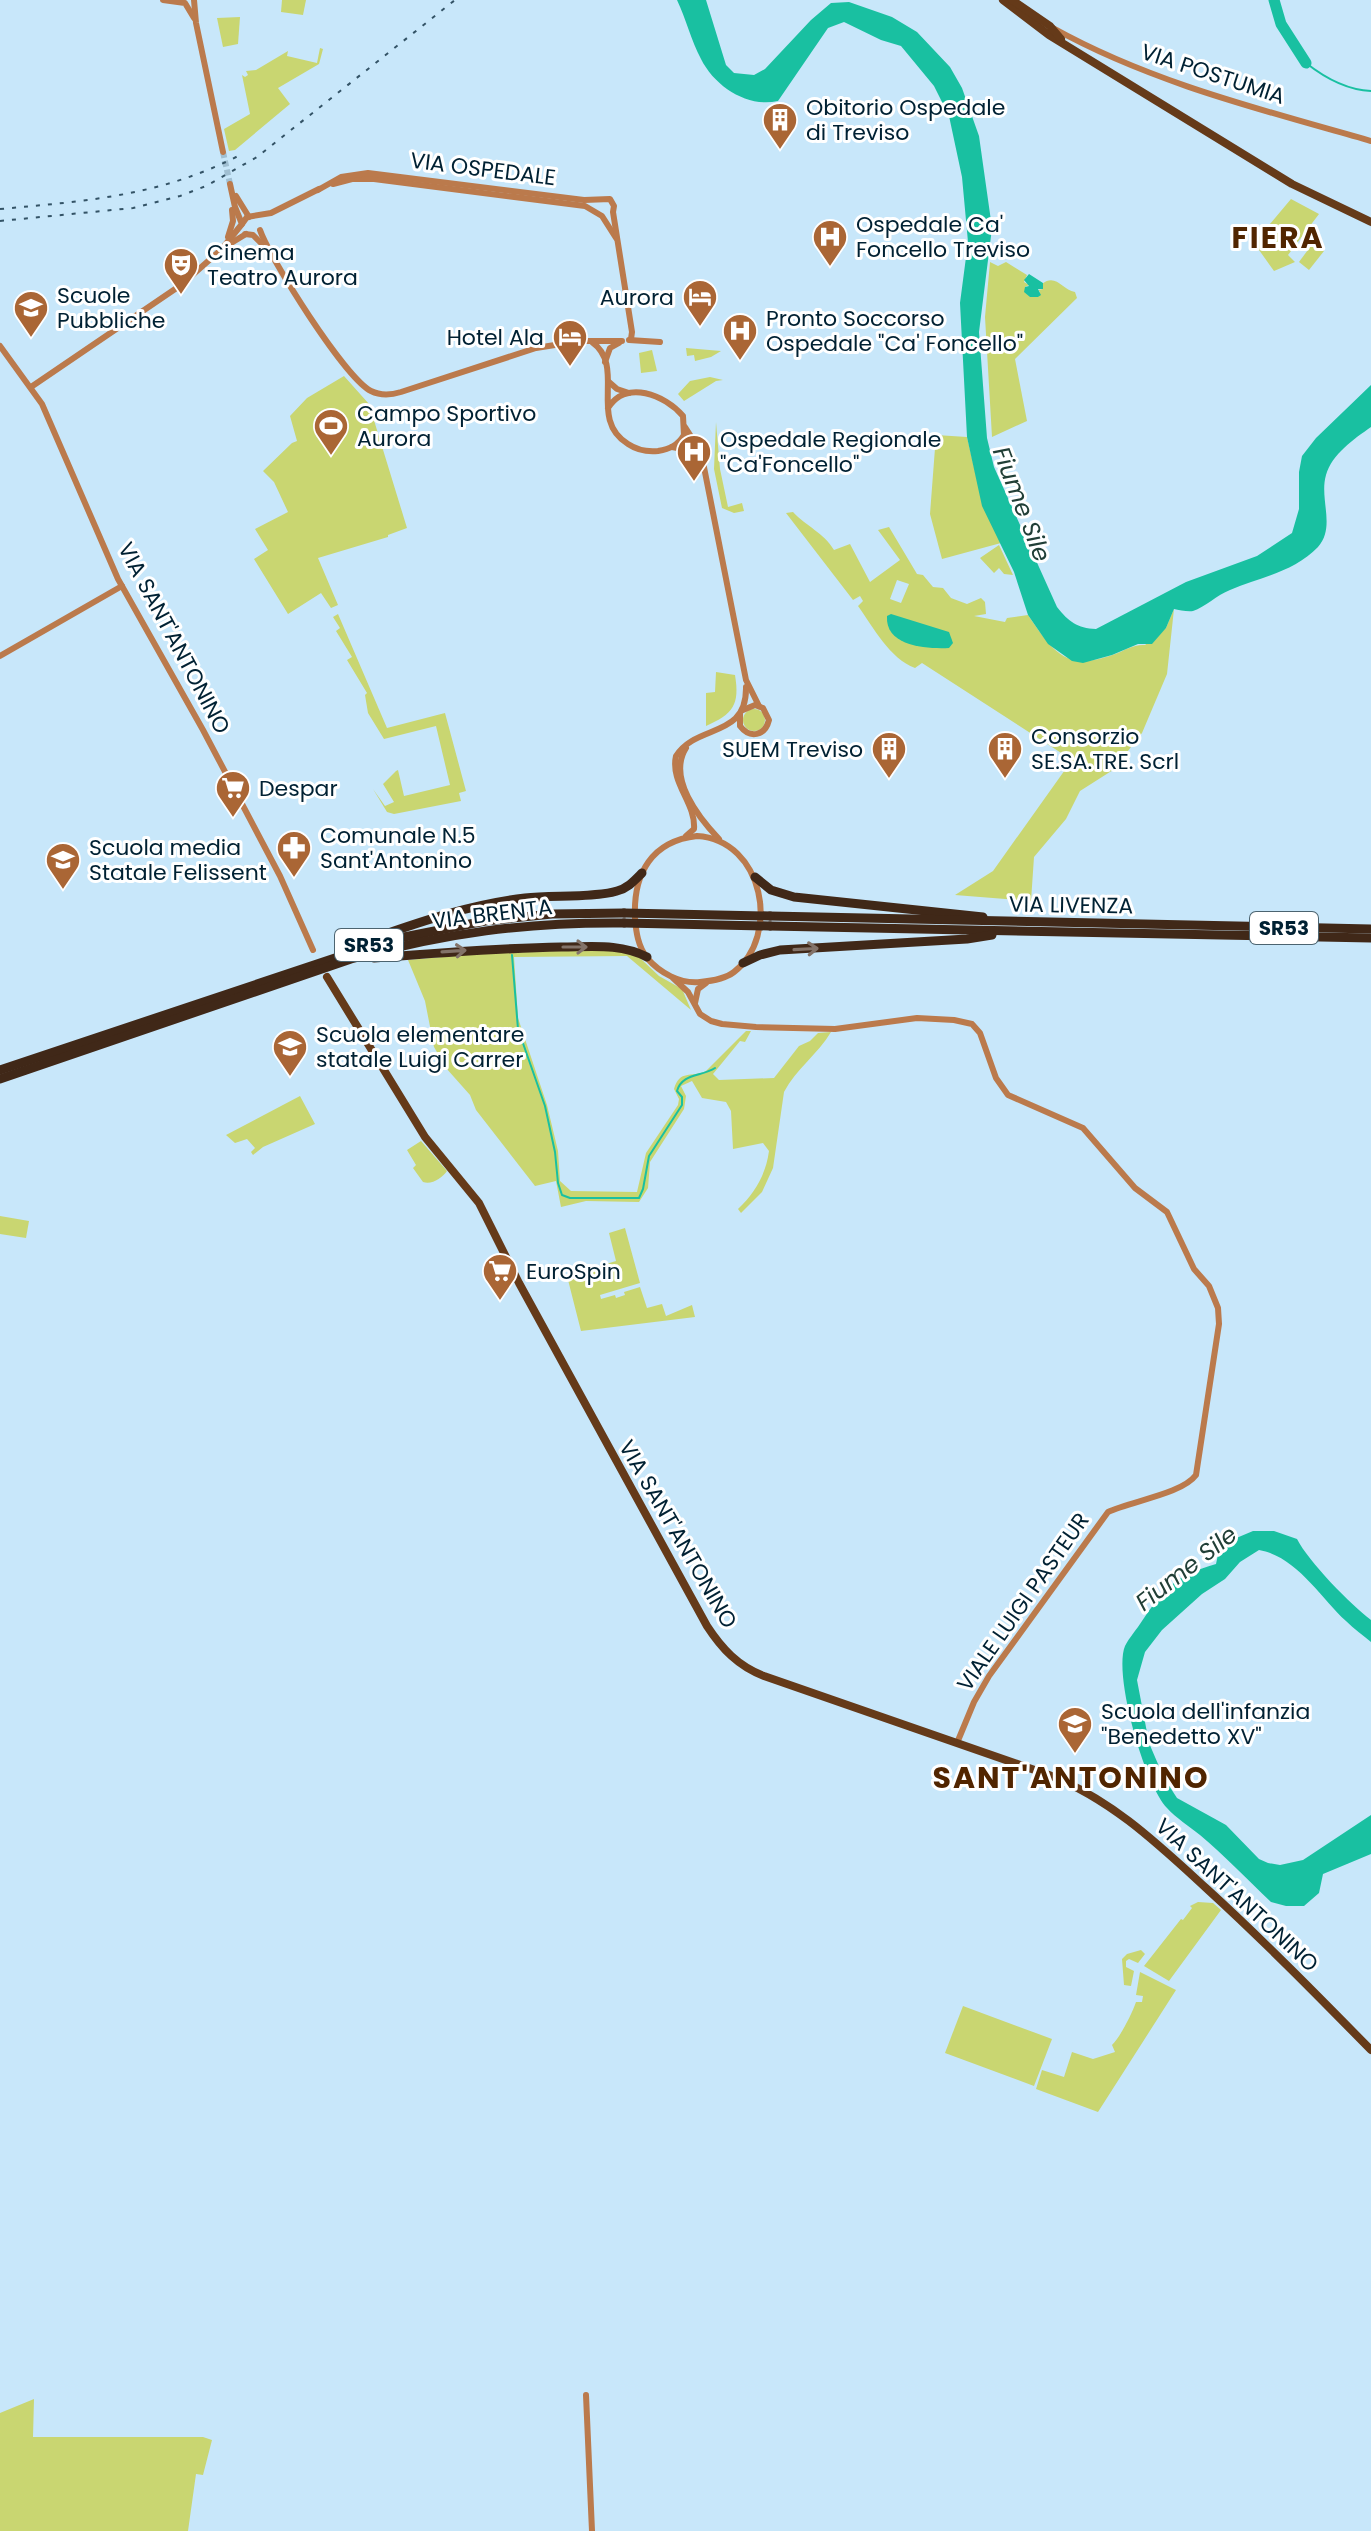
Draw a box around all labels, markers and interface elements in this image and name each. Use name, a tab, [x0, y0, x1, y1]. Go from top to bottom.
street label: VIA POSTUMIA	[1137, 36, 1289, 112]
place label: Obitorio Ospedale di Treviso	[806, 92, 1005, 148]
building icon: Obitorio Ospedale di Treviso	[761, 101, 799, 151]
street label: VIA OSPEDALE	[408, 145, 558, 193]
place label: Ospedale Ca' Foncello Treviso	[856, 209, 1030, 265]
district label: FIERA	[1231, 216, 1325, 259]
hospital icon: Ospedale Ca' Foncello Treviso	[811, 218, 849, 268]
place label: Cinema Teatro Aurora	[207, 237, 358, 293]
theatre icon: Cinema Teatro Aurora	[162, 246, 200, 296]
hotel icon: Aurora	[681, 278, 719, 328]
place label: Scuole Pubbliche	[57, 280, 165, 336]
place label: Aurora	[600, 282, 674, 313]
school or university icon: Scuole Pubbliche	[12, 289, 50, 339]
place label: Pronto Soccorso Ospedale "Ca' Foncello"	[766, 303, 1023, 359]
hospital icon: Pronto Soccorso Ospedale "Ca' Foncello"	[721, 312, 759, 362]
hotel icon: Hotel Ala	[551, 318, 589, 368]
place label: Hotel Ala	[447, 322, 544, 353]
place label: Campo Sportivo Aurora	[357, 398, 536, 454]
sports icon: Campo Sportivo Aurora	[312, 407, 350, 457]
place label: Ospedale Regionale "Ca'Foncello"	[720, 424, 941, 480]
hospital icon: Ospedale Regionale "Ca'Foncello"	[675, 433, 713, 483]
water label: Fiume Sile	[985, 442, 1059, 566]
street label: VIA SANT'ANTONINO	[110, 537, 238, 739]
place label: Consorzio SE.SA.TRE. Scrl	[1031, 721, 1179, 777]
building icon: SUEM Treviso	[870, 730, 908, 780]
building icon: Consorzio SE.SA.TRE. Scrl	[986, 730, 1024, 780]
place label: SUEM Treviso	[722, 734, 863, 765]
supermarket icon: Despar	[214, 769, 252, 819]
place label: Despar	[259, 773, 338, 804]
place label: Comunale N.5 Sant'Antonino	[320, 820, 476, 876]
pharmacy icon: Comunale N.5 Sant'Antonino	[275, 829, 313, 879]
place label: Scuola media Statale Felissent	[89, 832, 267, 888]
school or university icon: Scuola media Statale Felissent	[44, 841, 82, 891]
street label: VIA LIVENZA	[1009, 888, 1134, 922]
street label: VIA BRENTA	[430, 891, 554, 937]
road number: SR53	[1250, 912, 1318, 944]
road number: SR53	[335, 929, 403, 961]
one-way arrow	[561, 939, 588, 955]
one-way arrow	[792, 941, 819, 956]
one-way arrow	[440, 943, 467, 958]
place label: Scuola elementare statale Luigi Carrer	[316, 1019, 524, 1075]
school or university icon: Scuola elementare statale Luigi Carrer	[271, 1028, 309, 1078]
supermarket icon: EuroSpin	[481, 1252, 519, 1302]
place label: EuroSpin	[526, 1256, 621, 1287]
street label: VIA SANT'ANTONINO	[611, 1434, 745, 1634]
street label: VIALE LUIGI PASTEUR	[950, 1506, 1096, 1698]
water label: Fiume Sile	[1128, 1518, 1244, 1618]
place label: Scuola dell'infanzia "Benedetto XV"	[1101, 1696, 1310, 1752]
school or university icon: Scuola dell'infanzia "Benedetto XV"	[1056, 1705, 1094, 1755]
district label: SANT'ANTONINO	[932, 1756, 1210, 1799]
street label: VIA SANT'ANTONINO	[1149, 1811, 1325, 1979]

